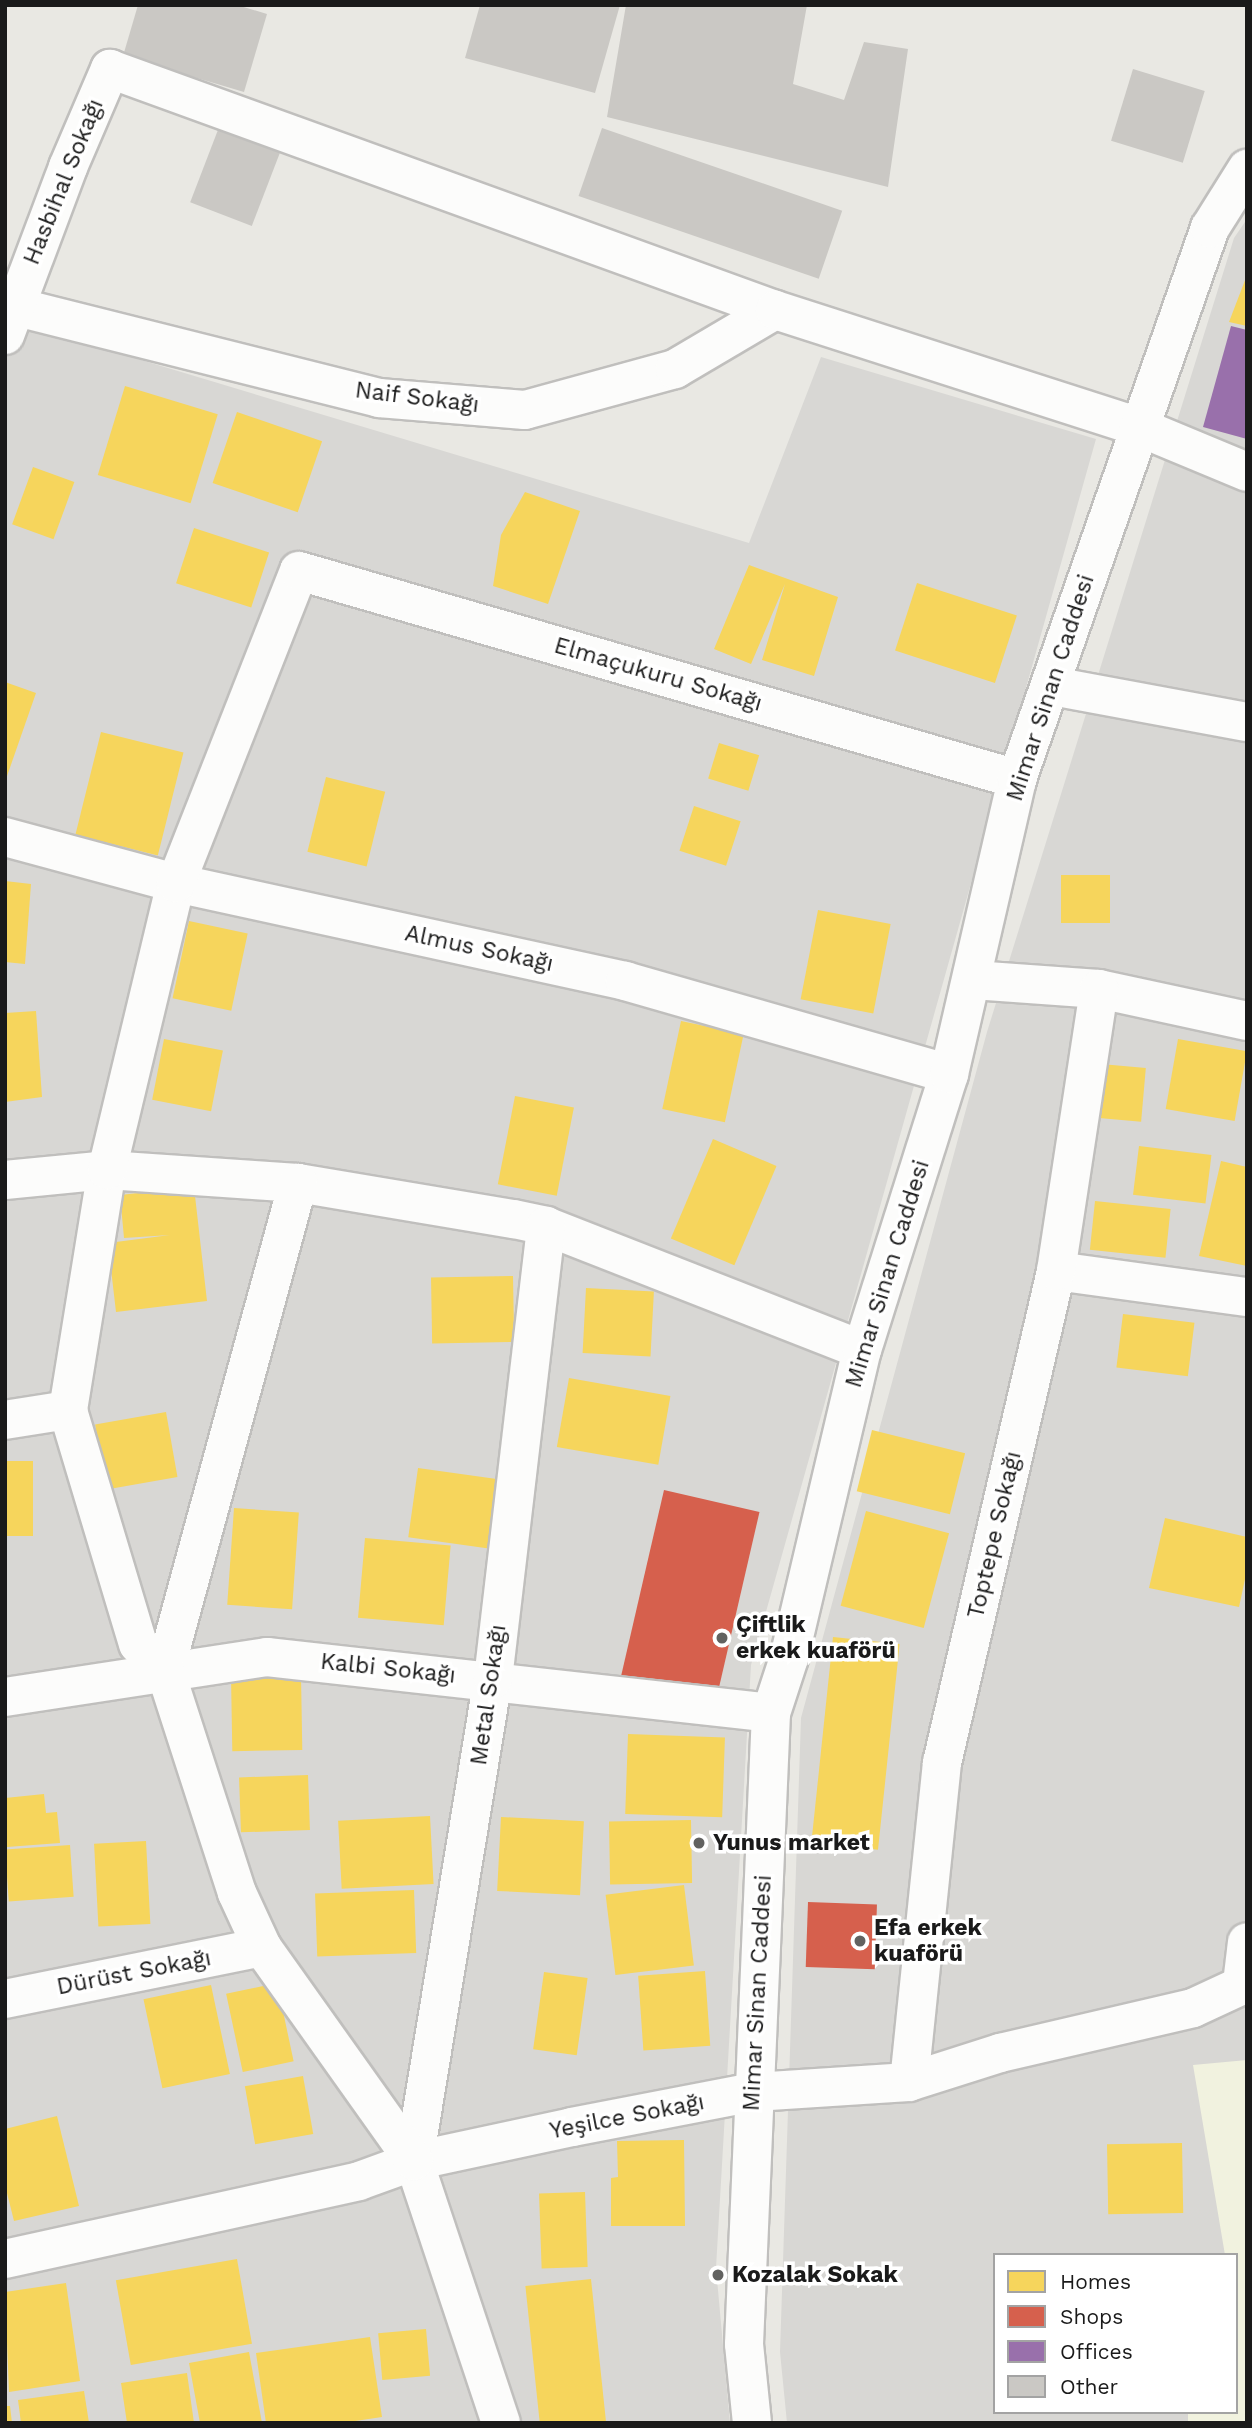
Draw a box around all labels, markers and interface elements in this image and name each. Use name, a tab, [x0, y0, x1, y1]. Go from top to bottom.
street label: Hasbihal Sokağı	[18, 95, 110, 269]
street label: Naif Sokağı	[353, 377, 481, 419]
street label: Mimar Sinan Caddesi	[1001, 571, 1101, 805]
street label: Elmaçukuru Sokağı	[551, 632, 765, 718]
street label: Almus Sokağı	[402, 920, 556, 978]
street label: Mimar Sinan Caddesi	[840, 1157, 936, 1391]
street label: Toptepe Sokağı	[962, 1449, 1028, 1621]
place label: Çiftlik erkek kuaförü	[736, 1611, 896, 1665]
street label: Metal Sokağı	[465, 1622, 513, 1768]
marker: Çiftlik erkek kuaförü	[714, 1630, 730, 1646]
street label: Kalbi Sokağı	[319, 1648, 457, 1690]
place label: Yunus market	[713, 1829, 870, 1857]
marker: Yunus market	[691, 1835, 707, 1851]
street label: Mimar Sinan Caddesi	[738, 1874, 778, 2112]
place label: Efa erkek kuaförü	[874, 1914, 982, 1968]
marker: Efa erkek kuaförü	[852, 1933, 868, 1949]
street label: Dürüst Sokağı	[54, 1945, 214, 2001]
street label: Yeşilce Sokağı	[547, 2088, 707, 2146]
legend	[993, 2253, 1238, 2414]
place label: Kozalak Sokak	[732, 2261, 898, 2289]
marker: Kozalak Sokak	[710, 2267, 726, 2283]
text: Homes	[1060, 2269, 1131, 2294]
text: Shops	[1060, 2304, 1123, 2329]
text: Offices	[1060, 2339, 1133, 2364]
text: Other	[1060, 2374, 1118, 2399]

